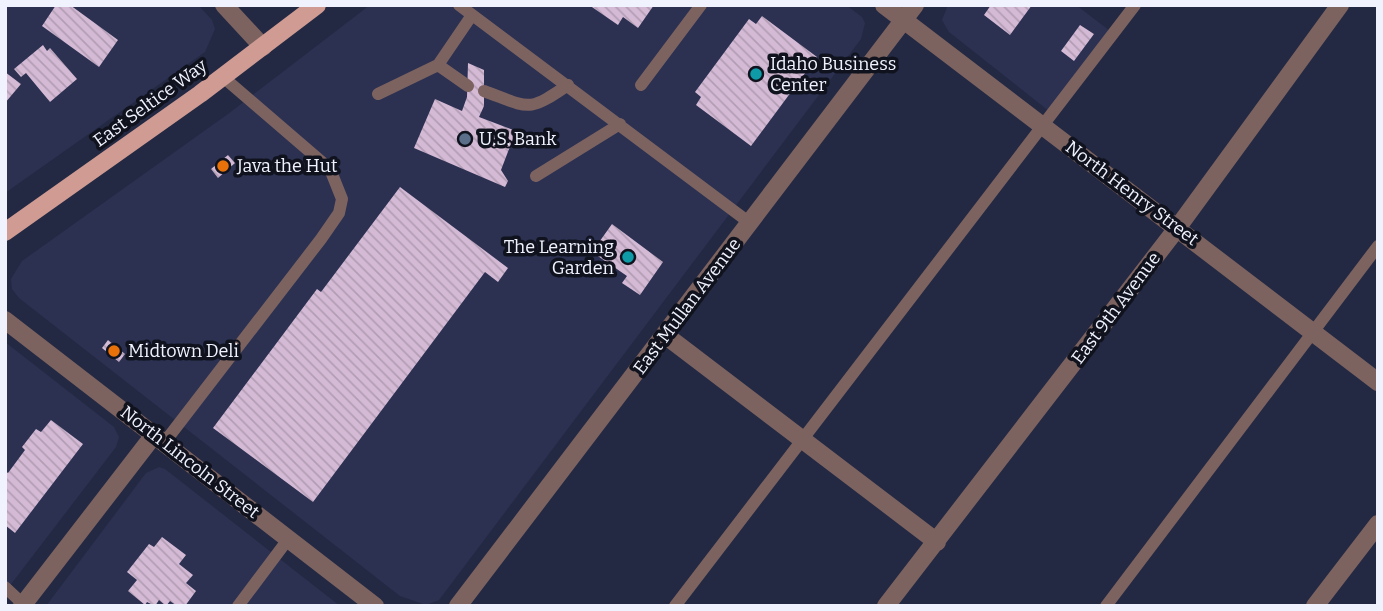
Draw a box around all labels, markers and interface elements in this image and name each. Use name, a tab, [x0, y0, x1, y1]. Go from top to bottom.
place label: Idaho Business Center	[770, 53, 896, 96]
street label: East Seltice Way	[89, 54, 211, 152]
marker: Idaho Business Center	[748, 66, 764, 82]
place label: U.S. Bank	[479, 128, 557, 150]
marker: U.S. Bank	[457, 131, 473, 147]
street label: North Henry Street	[1061, 136, 1203, 250]
place label: Java the Hut	[236, 155, 338, 177]
marker: Java the Hut	[215, 158, 231, 174]
street label: East Mullan Avenue	[629, 234, 745, 378]
place label: The Learning Garden	[504, 236, 615, 279]
street label: East 9th Avenue	[1067, 248, 1165, 368]
marker: The Learning Garden	[620, 249, 636, 265]
place label: Midtown Deli	[128, 340, 239, 362]
marker: Midtown Deli	[106, 343, 122, 359]
street label: North Lincoln Street	[116, 401, 264, 523]

